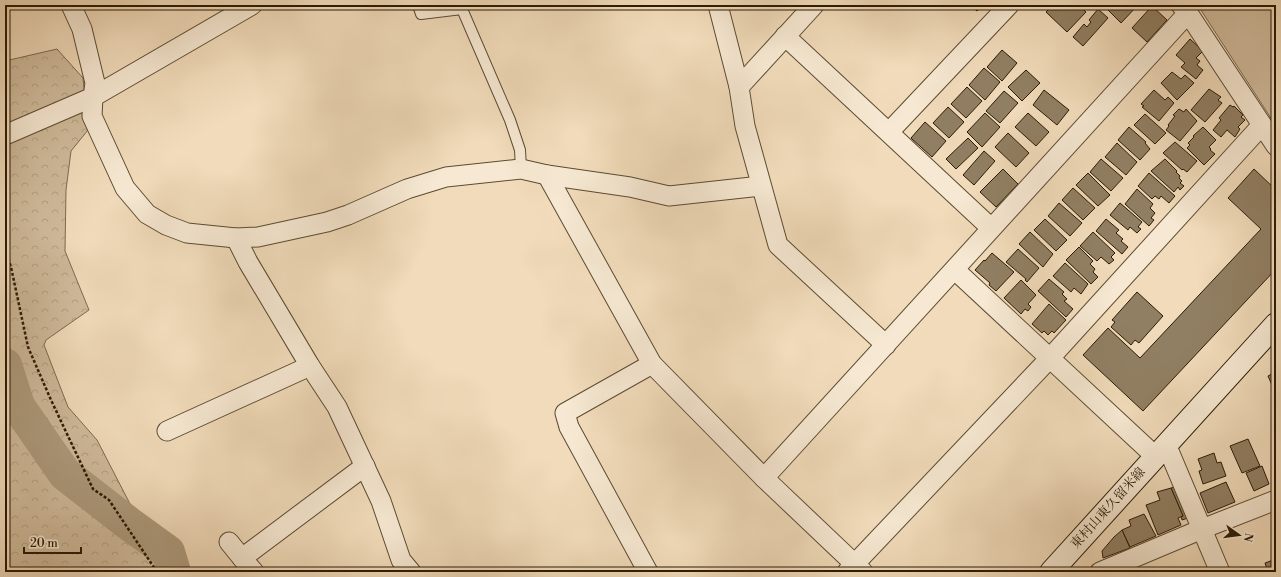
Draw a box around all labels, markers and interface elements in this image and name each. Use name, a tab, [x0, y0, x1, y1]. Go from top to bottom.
street label: 東村山東久留米線	[1067, 464, 1149, 552]
north arrow	[1219, 515, 1259, 555]
scale bar	[24, 529, 81, 555]
text: N	[1240, 531, 1256, 543]
text: 20 m	[30, 536, 58, 551]

